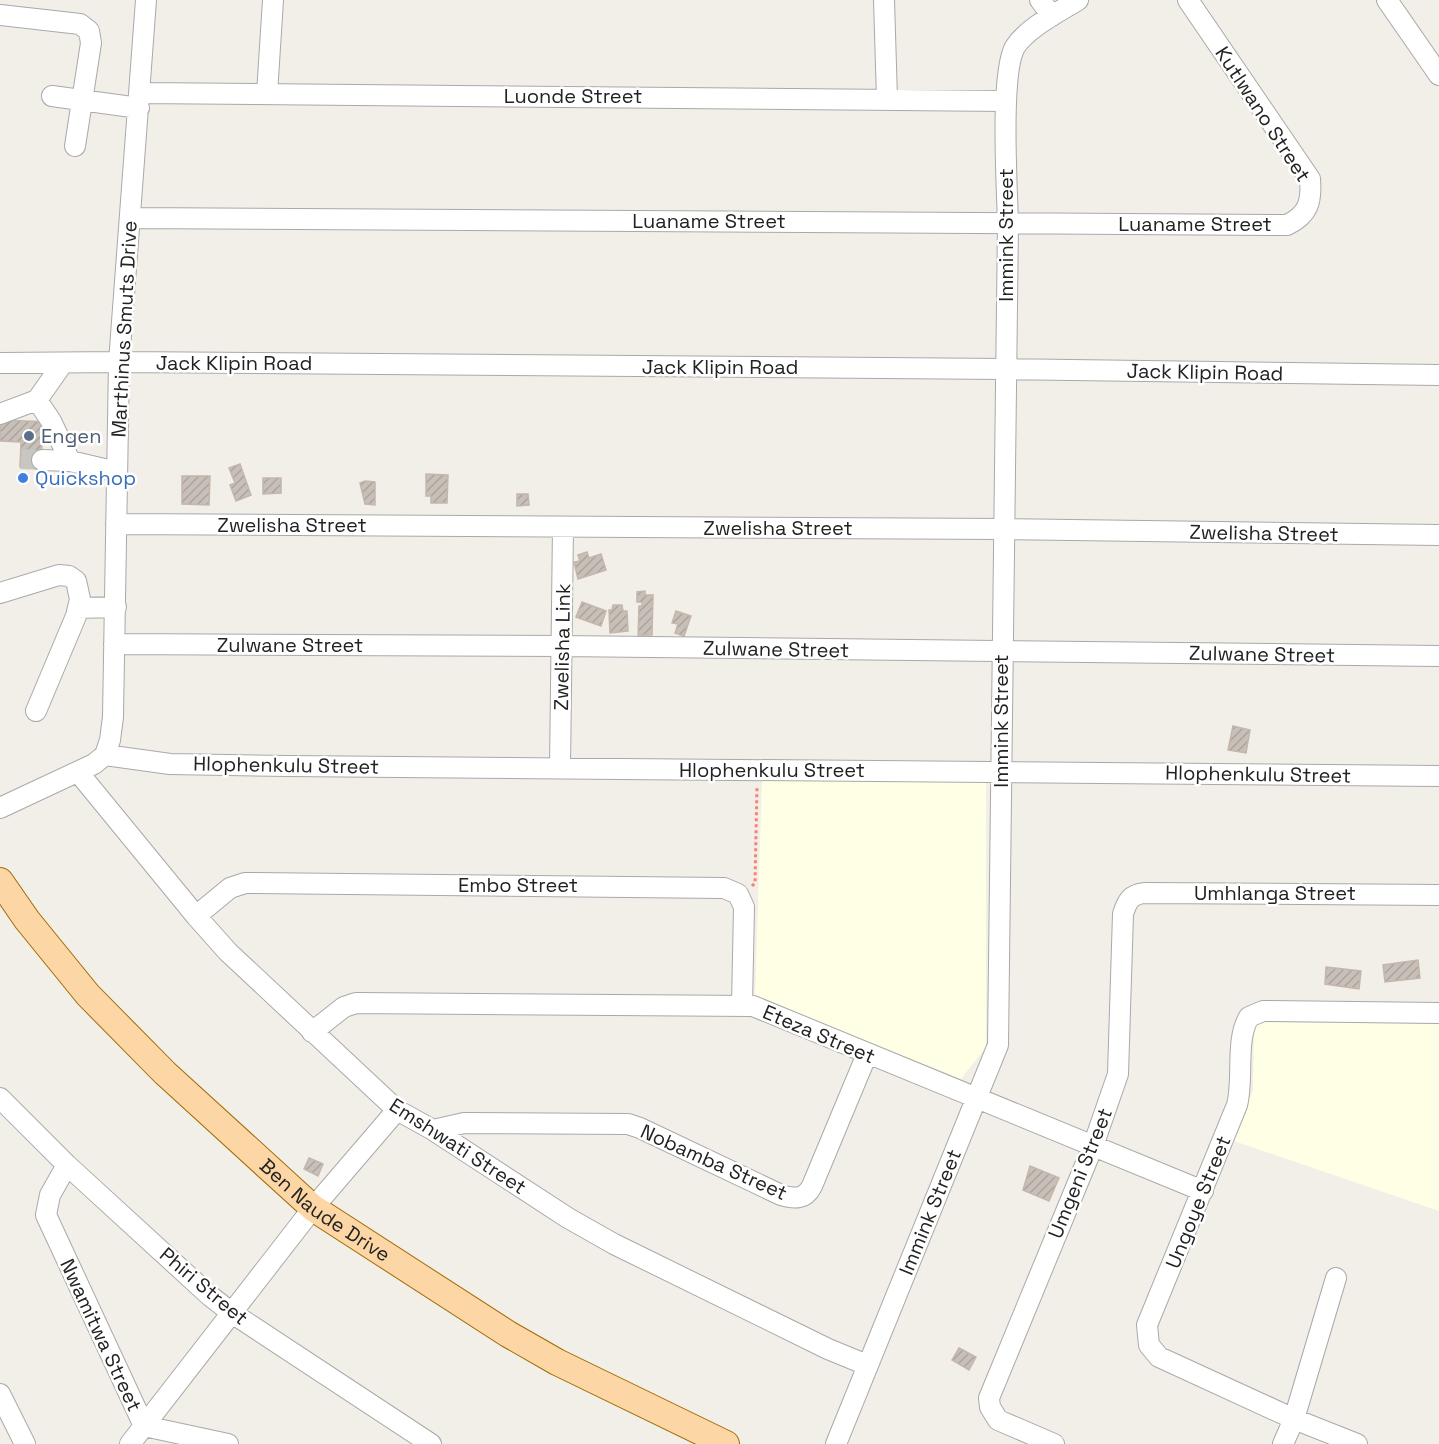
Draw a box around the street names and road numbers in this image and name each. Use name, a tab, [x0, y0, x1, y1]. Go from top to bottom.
street label: Kutlwano Street	[1209, 41, 1317, 187]
street label: Luonde Street	[504, 83, 642, 109]
street label: Immink Street	[993, 168, 1019, 302]
street label: Luaname Street	[632, 208, 786, 234]
street label: Luaname Street	[1118, 211, 1272, 237]
street label: Marthinus Smuts Drive	[105, 220, 143, 438]
street label: Jack Klipin Road	[156, 350, 312, 376]
street label: Jack Klipin Road	[642, 354, 798, 380]
street label: Jack Klipin Road	[1126, 358, 1284, 386]
street label: Zwelisha Street	[217, 512, 367, 538]
street label: Zwelisha Street	[703, 515, 853, 541]
street label: Zwelisha Street	[1189, 519, 1339, 547]
street label: Zwelisha Link	[548, 583, 576, 711]
street label: Zulwane Street	[217, 632, 363, 658]
street label: Zulwane Street	[703, 635, 849, 663]
street label: Zulwane Street	[1189, 640, 1335, 668]
street label: Immink Street	[988, 654, 1014, 788]
street label: Hlophenkulu Street	[193, 750, 379, 780]
street label: Hlophenkulu Street	[679, 757, 865, 783]
street label: Hlophenkulu Street	[1165, 759, 1351, 789]
street label: Embo Street	[458, 872, 578, 898]
street label: Umhlanga Street	[1194, 880, 1356, 906]
street label: Eteza Street	[759, 999, 879, 1069]
street label: Emshwati Street	[385, 1092, 531, 1200]
street label: Umgeni Street	[1042, 1104, 1118, 1242]
street label: Nobamba Street	[637, 1118, 791, 1206]
street label: Ungoye Street	[1160, 1132, 1236, 1272]
street label: Immink Street	[893, 1145, 967, 1279]
street label: Ben Naude Drive	[254, 1153, 395, 1267]
street label: Phiri Street	[154, 1241, 254, 1331]
street label: Nwamitwa Street	[54, 1254, 148, 1416]

